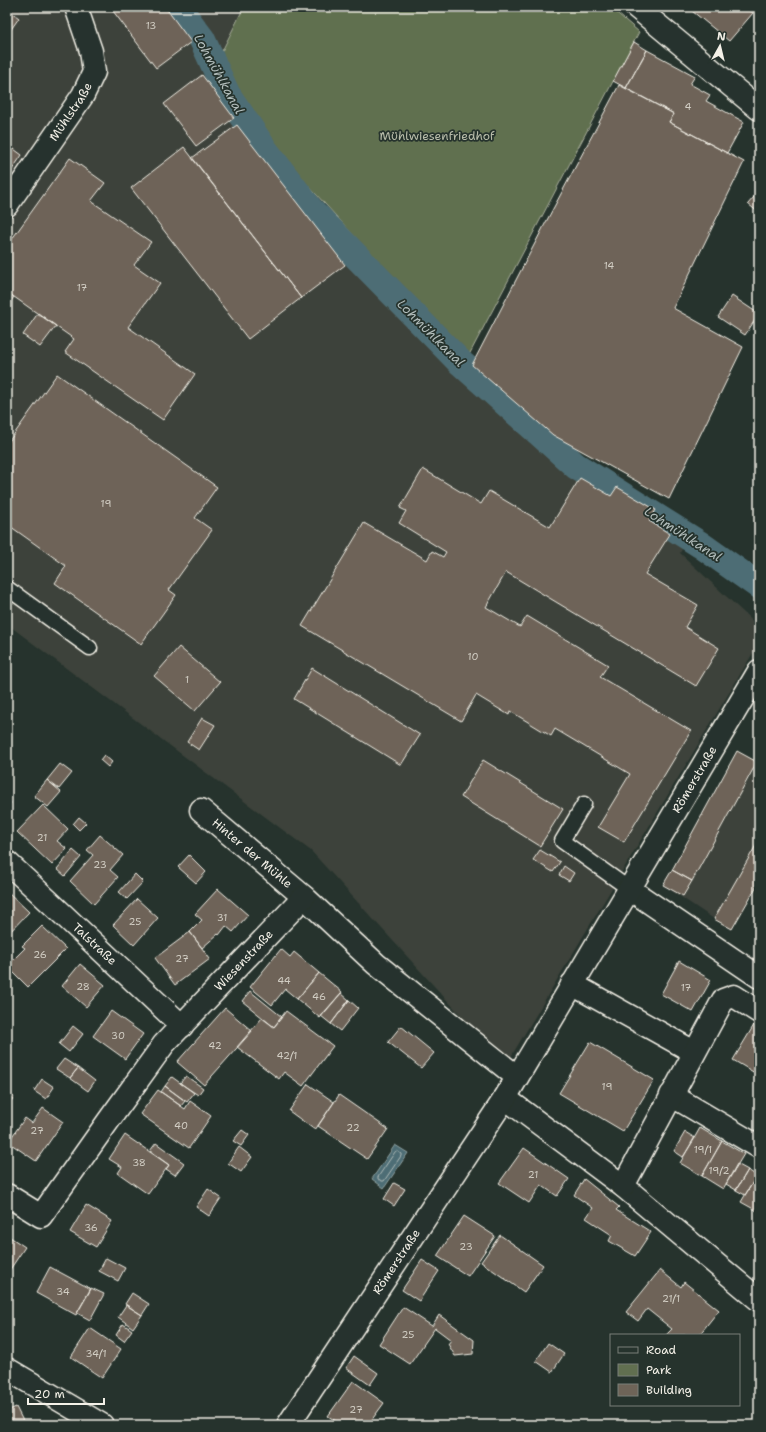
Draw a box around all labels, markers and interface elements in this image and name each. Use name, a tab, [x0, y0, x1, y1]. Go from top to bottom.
house number: 13	[146, 19, 156, 32]
north arrow	[700, 26, 740, 66]
text: N	[716, 29, 727, 45]
water label: Lohmühlkanal	[190, 31, 248, 117]
street label: Mühlstraße	[46, 80, 96, 144]
house number: 4	[685, 100, 692, 113]
park label: Mühlwiesenfriedhof	[380, 128, 495, 144]
house number: 14	[604, 259, 614, 272]
house number: 17	[77, 281, 87, 294]
water label: Lohmühlkanal	[394, 296, 468, 370]
house number: 19	[101, 497, 111, 510]
water label: Lohmühlkanal	[641, 503, 725, 565]
house number: 10	[468, 650, 478, 663]
house number: 1	[185, 673, 189, 686]
street label: Römerstraße	[668, 743, 721, 816]
street label: Hinter der Mühle	[209, 815, 296, 892]
house number: 21	[37, 831, 47, 844]
house number: 23	[93, 858, 107, 871]
house number: 31	[217, 911, 227, 924]
house number: 25	[129, 915, 141, 928]
street label: Talstraße	[69, 919, 120, 969]
street label: Wiesenstraße	[211, 926, 277, 994]
house number: 26	[33, 948, 47, 961]
house number: 27	[175, 952, 189, 965]
house number: 44	[277, 974, 291, 987]
house number: 28	[76, 980, 90, 993]
house number: 17	[681, 981, 691, 994]
house number: 46	[312, 990, 326, 1003]
house number: 30	[111, 1029, 125, 1042]
house number: 42	[208, 1039, 222, 1052]
house number: 42/1	[277, 1049, 297, 1062]
house number: 19	[602, 1080, 612, 1093]
house number: 40	[174, 1119, 188, 1132]
house number: 22	[346, 1121, 360, 1134]
house number: 27	[30, 1124, 44, 1137]
house number: 19/1	[694, 1143, 712, 1156]
house number: 38	[132, 1156, 146, 1169]
house number: 19/2	[708, 1164, 730, 1177]
house number: 21	[528, 1168, 538, 1181]
house number: 36	[84, 1221, 98, 1234]
street label: Römerstraße	[369, 1226, 424, 1297]
house number: 23	[459, 1240, 473, 1253]
house number: 34	[56, 1285, 70, 1298]
house number: 21/1	[662, 1292, 680, 1305]
house number: 25	[402, 1328, 414, 1341]
legend	[610, 1334, 740, 1406]
text: Road	[646, 1342, 677, 1358]
house number: 34/1	[85, 1347, 107, 1360]
text: Park	[646, 1362, 672, 1378]
scale bar	[28, 1380, 104, 1406]
text: Building	[646, 1382, 692, 1398]
text: 20 m	[34, 1386, 65, 1402]
house number: 27	[349, 1403, 363, 1416]

